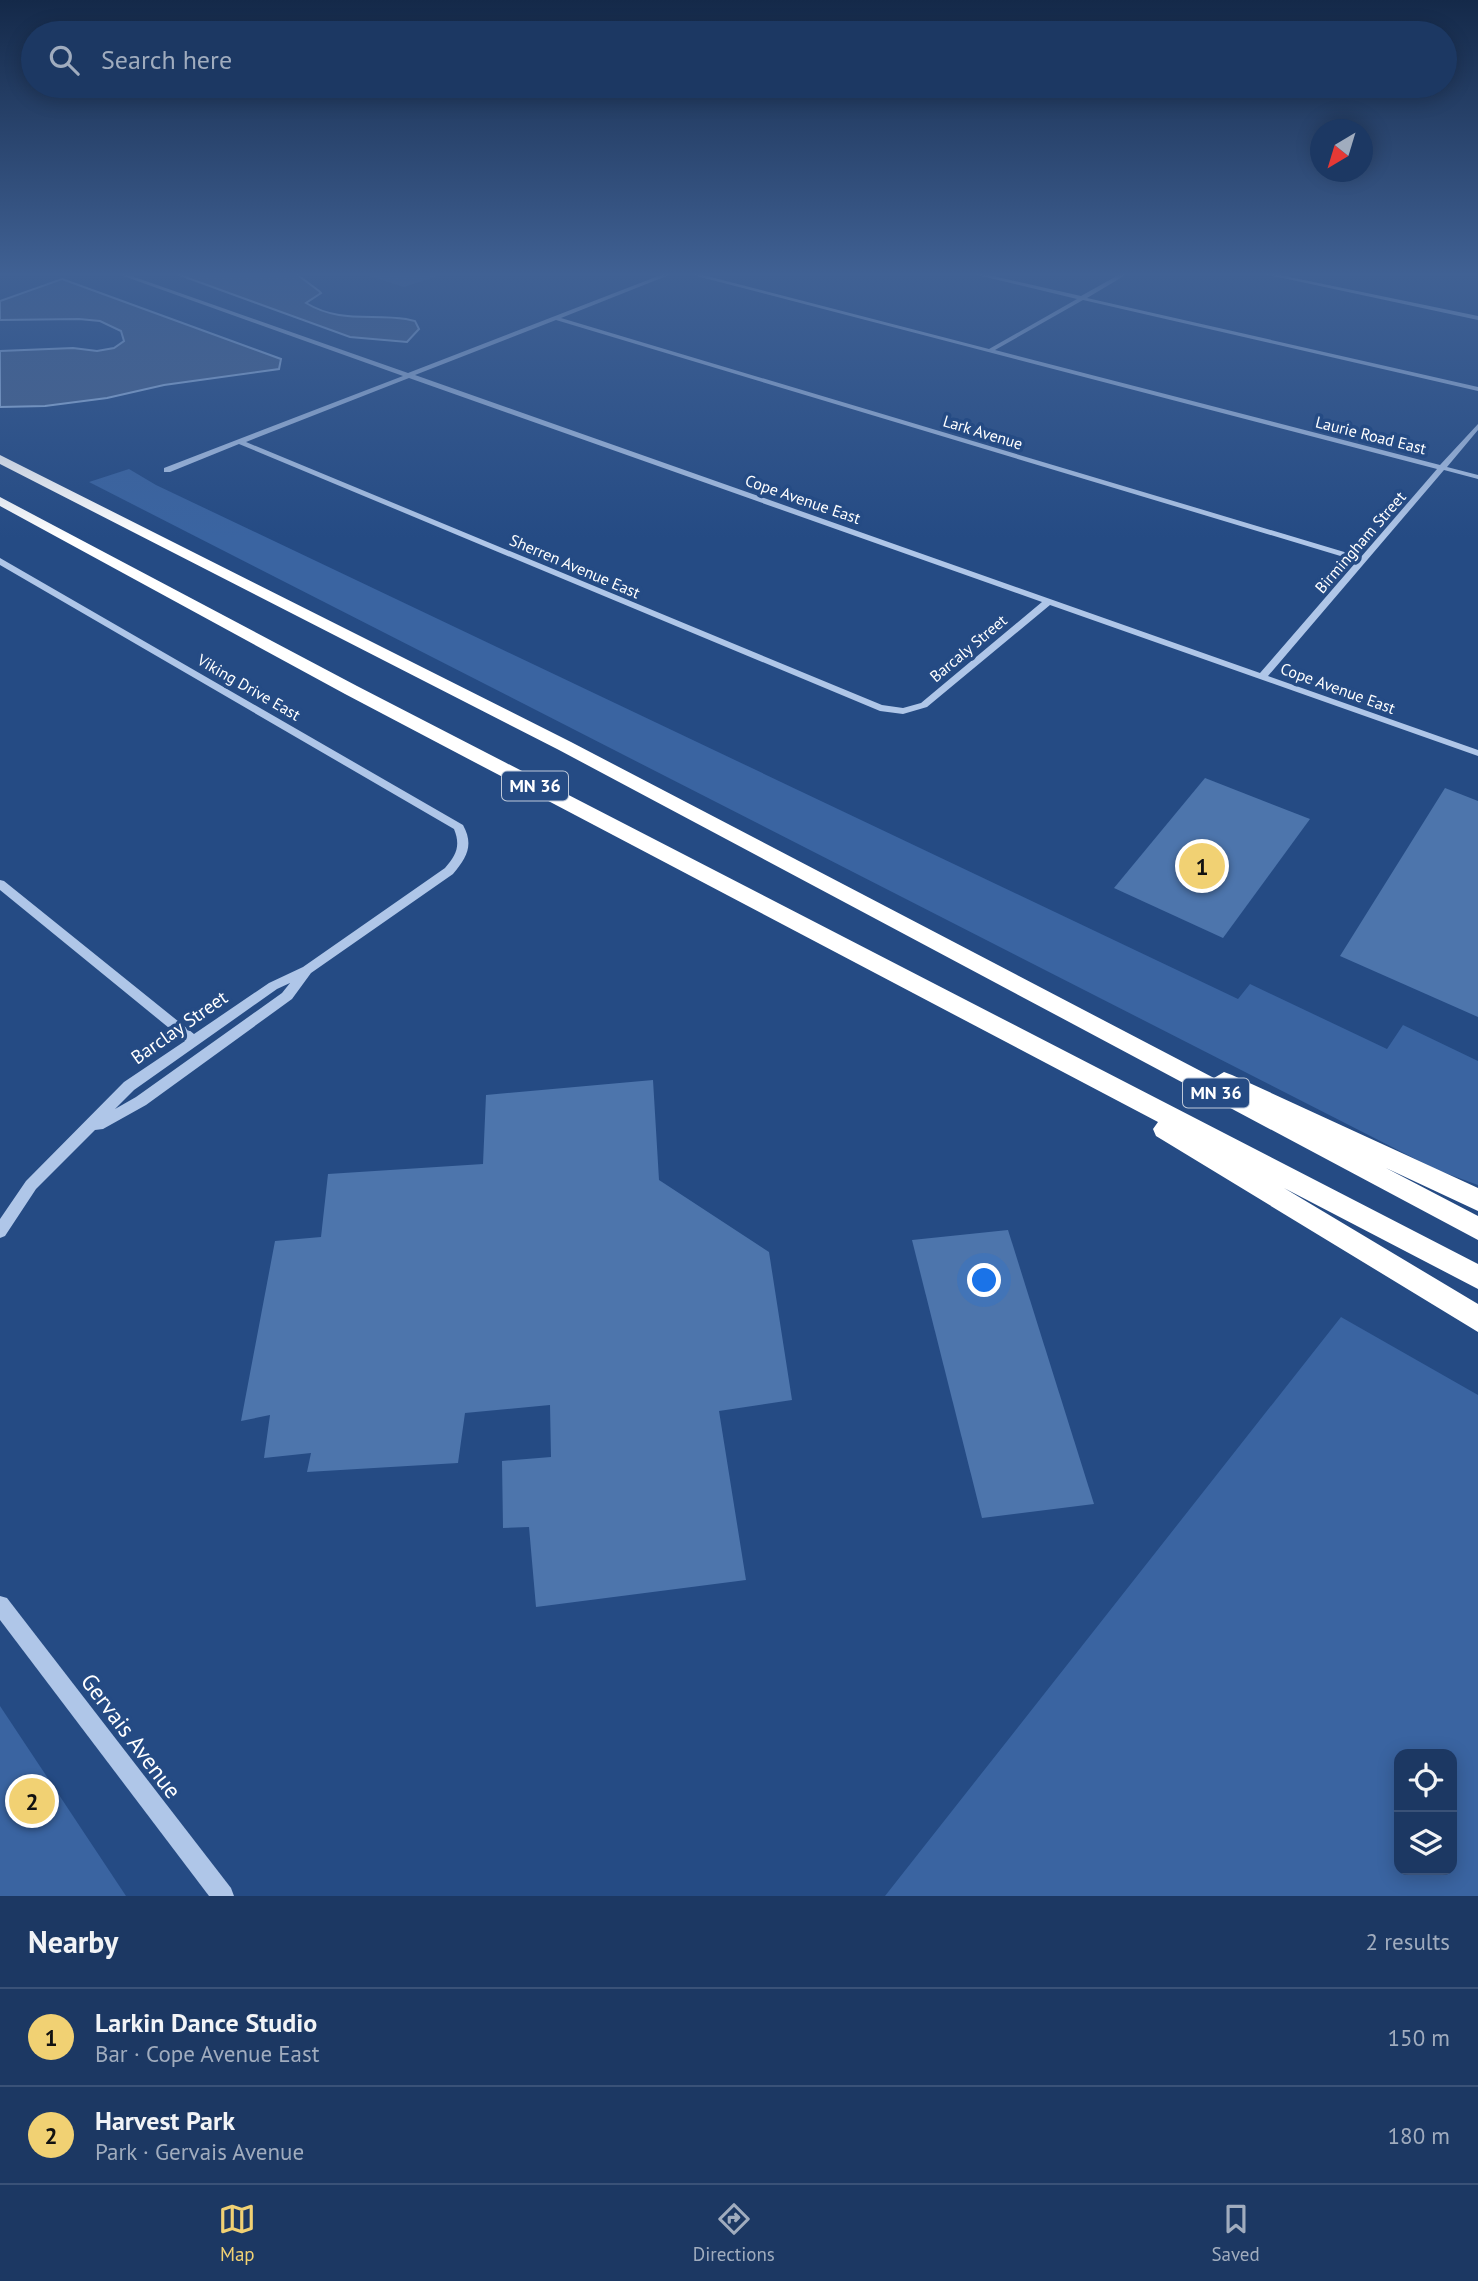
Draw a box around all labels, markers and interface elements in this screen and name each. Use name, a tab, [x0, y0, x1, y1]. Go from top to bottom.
search box	[21, 21, 1457, 98]
icon: search	[45, 41, 83, 79]
text: Search here	[101, 43, 232, 76]
north arrow	[1310, 119, 1373, 182]
street label: Lark Avenue	[941, 410, 1025, 454]
street label: Laurie Road East	[1314, 412, 1429, 459]
street label: Cope Avenue East	[743, 470, 864, 528]
street label: Birmingham Street	[1310, 487, 1410, 597]
street label: Sherren Avenue East	[507, 529, 644, 603]
street label: Barcaly Street	[925, 610, 1011, 686]
street label: Viking Drive East	[193, 649, 305, 725]
street label: Cope Avenue East	[1278, 658, 1399, 718]
road number: MN 36	[502, 772, 568, 800]
pin: 1	[1179, 840, 1225, 892]
street label: Barclay Street	[126, 985, 232, 1069]
road number: MN 36	[1183, 1078, 1249, 1108]
your location	[967, 1263, 1001, 1297]
street label: Gervais Avenue	[75, 1667, 188, 1804]
map controls	[1394, 1749, 1457, 1875]
button: locate	[1394, 1749, 1457, 1812]
pin: 2	[9, 1775, 55, 1827]
button: layers	[1394, 1812, 1457, 1875]
text: Nearby	[28, 1922, 118, 1961]
text: 2 results	[1366, 1927, 1450, 1956]
text: Larkin Dance Studio	[95, 2006, 317, 2039]
text: 1	[44, 2023, 58, 2052]
text: 150 m	[1388, 2023, 1450, 2052]
text: Bar · Cope Avenue East	[95, 2039, 319, 2068]
text: Harvest Park	[95, 2104, 235, 2137]
text: 2	[44, 2121, 58, 2150]
text: 180 m	[1388, 2121, 1450, 2150]
text: Park · Gervais Avenue	[95, 2137, 304, 2166]
tab: Map	[218, 2200, 256, 2266]
tab: Directions	[693, 2200, 775, 2266]
tab: Saved	[1211, 2200, 1260, 2266]

